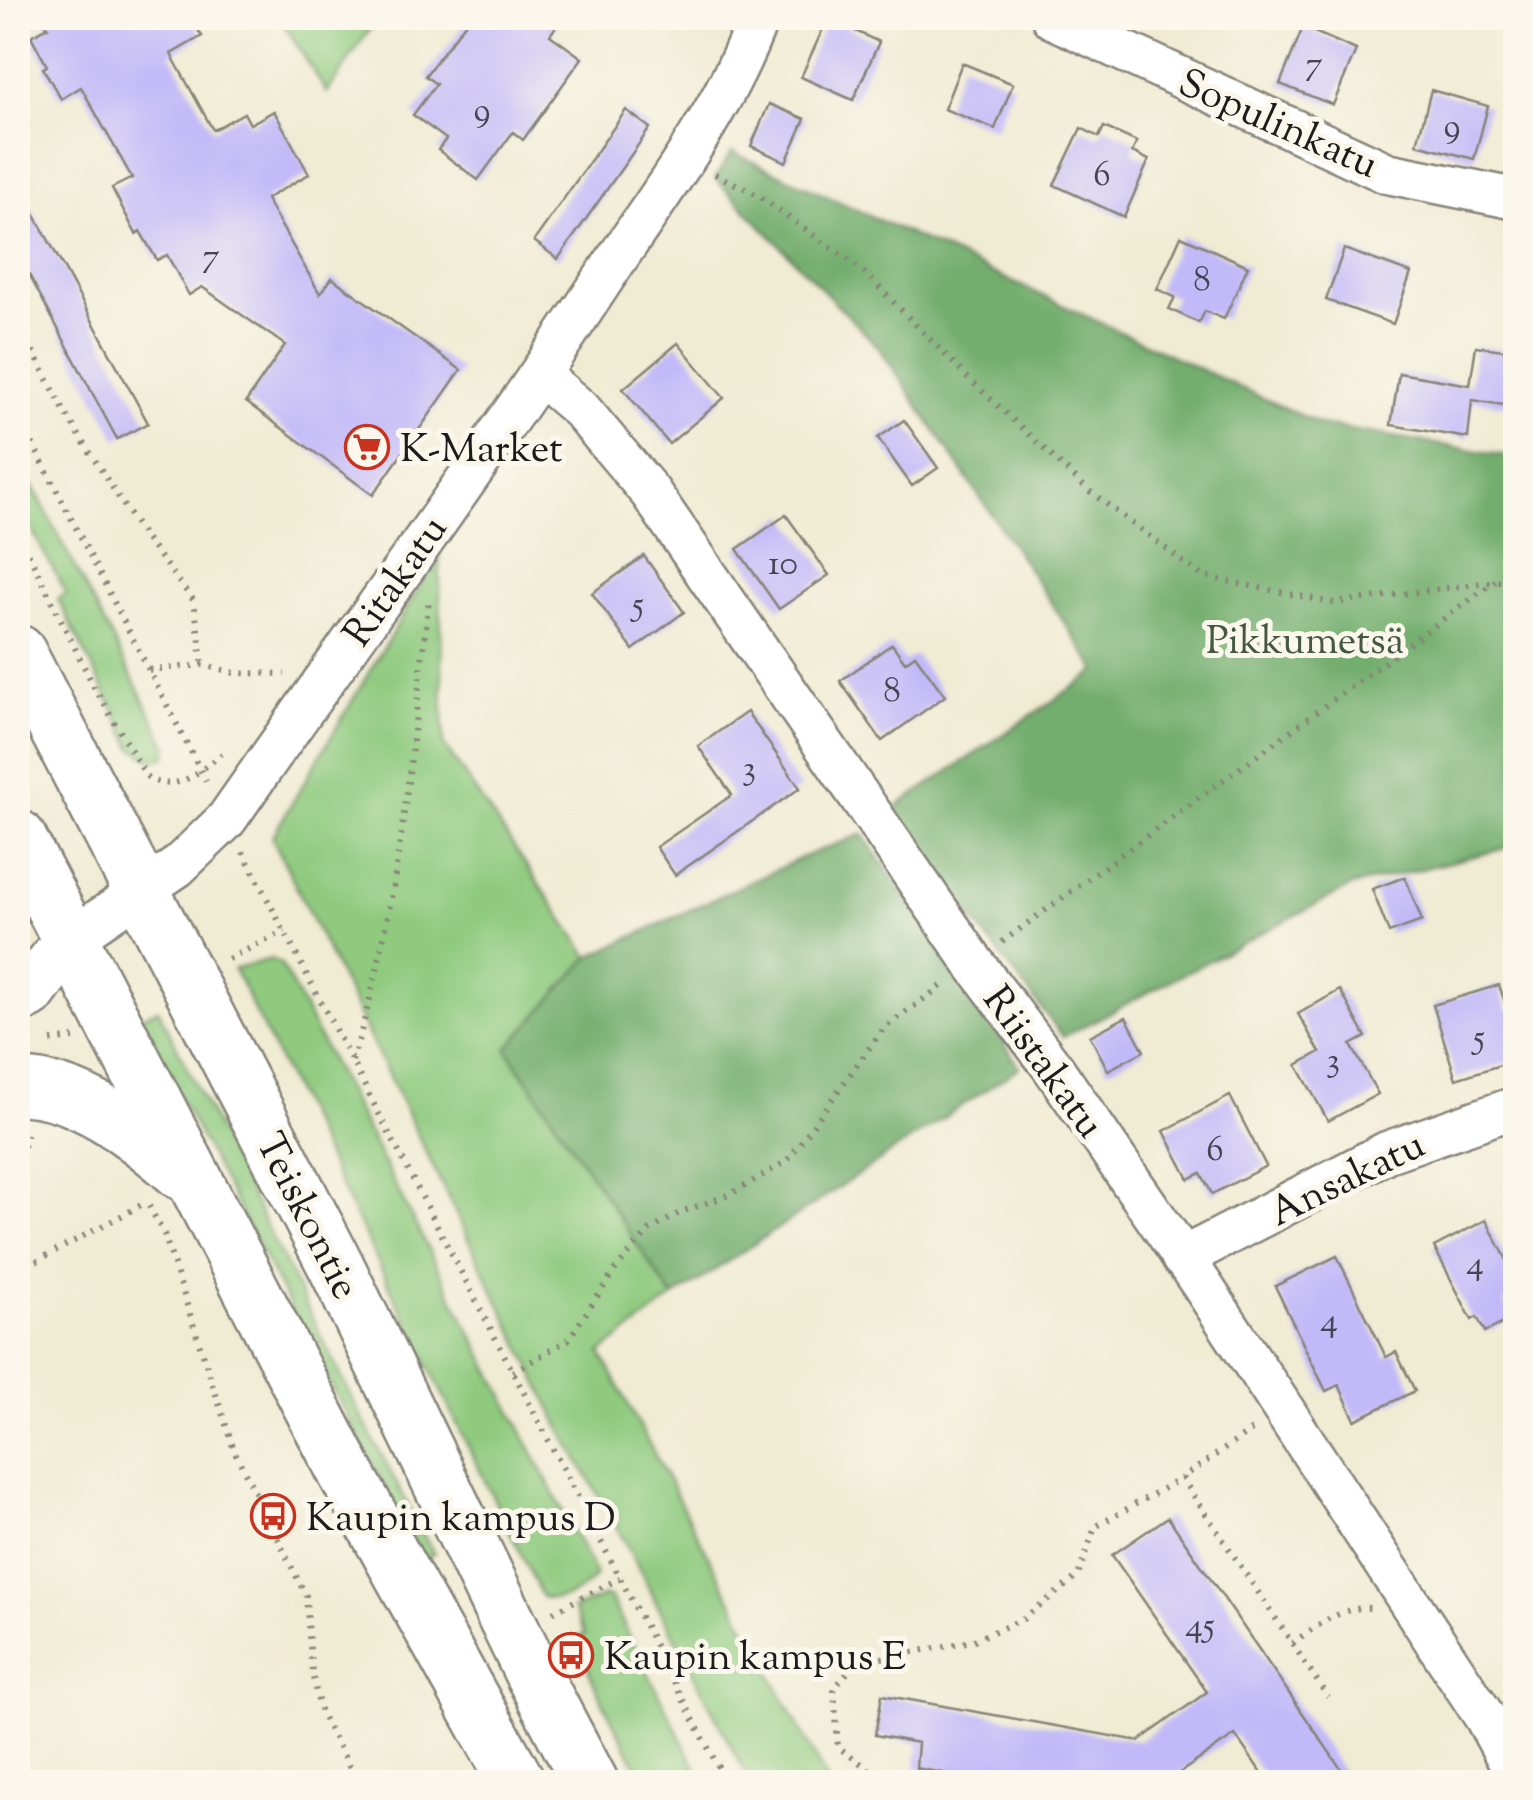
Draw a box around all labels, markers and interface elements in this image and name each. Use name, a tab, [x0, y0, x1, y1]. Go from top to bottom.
house number: 7	[1305, 40, 1323, 91]
street label: Sopulinkatu	[1168, 57, 1386, 196]
house number: 9	[473, 87, 491, 138]
house number: 9	[1443, 103, 1461, 154]
house number: 6	[1093, 151, 1111, 202]
house number: 7	[202, 232, 220, 283]
house number: 8	[1193, 256, 1211, 307]
place label: K-Market	[400, 423, 563, 480]
supermarket icon: K-Market	[344, 424, 390, 470]
street label: Ritakatu	[332, 505, 464, 660]
house number: 10	[768, 540, 798, 591]
house number: 5	[630, 581, 644, 632]
park label: Pikkumetsä	[1206, 615, 1404, 672]
house number: 8	[883, 667, 901, 718]
house number: 3	[742, 745, 756, 796]
street label: Riistakatu	[967, 976, 1116, 1152]
house number: 5	[1471, 1014, 1485, 1065]
house number: 3	[1326, 1037, 1340, 1088]
street label: Ansakatu	[1261, 1119, 1435, 1243]
street label: Teiskontie	[239, 1124, 371, 1310]
house number: 6	[1206, 1126, 1224, 1177]
house number: 4	[1466, 1240, 1484, 1291]
house number: 4	[1320, 1297, 1338, 1348]
place label: Kaupin kampus D	[306, 1492, 616, 1549]
bus stop icon: Kaupin kampus D	[250, 1493, 296, 1539]
house number: 45	[1185, 1602, 1215, 1653]
place label: Kaupin kampus E	[604, 1631, 906, 1688]
bus stop icon: Kaupin kampus E	[548, 1632, 594, 1678]

